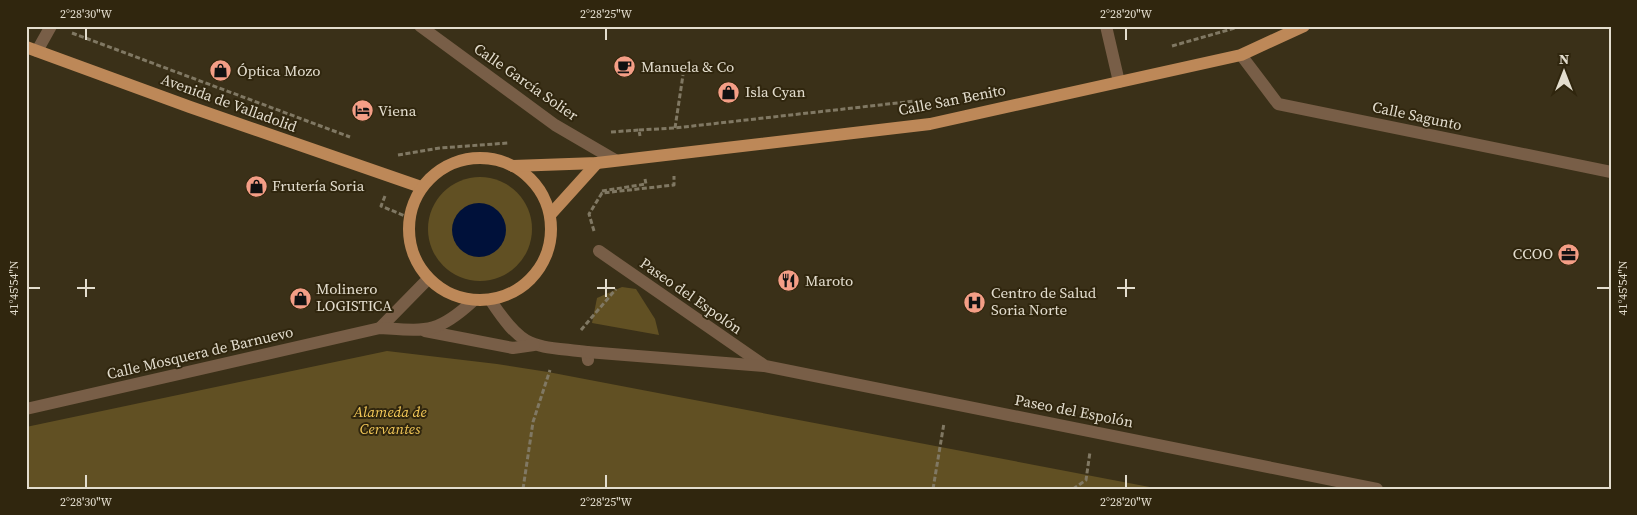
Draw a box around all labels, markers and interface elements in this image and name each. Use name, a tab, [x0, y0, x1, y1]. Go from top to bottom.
text: 2°28'30"W	[60, 6, 112, 22]
text: 2°28'25"W	[580, 6, 632, 22]
text: 2°28'20"W	[1100, 6, 1152, 22]
street label: Calle García Solier	[470, 38, 583, 126]
north arrow	[1540, 48, 1590, 98]
text: N	[1559, 49, 1569, 69]
cafe icon: Manuela & Co	[613, 55, 637, 79]
place label: Manuela & Co	[641, 56, 734, 77]
shop icon: Óptica Mozo	[209, 59, 233, 83]
place label: Óptica Mozo	[237, 60, 321, 81]
street label: Avenida de Valladolid	[158, 68, 301, 137]
street label: Calle San Benito	[897, 79, 1007, 120]
shop icon: Isla Cyan	[717, 80, 741, 104]
place label: Isla Cyan	[745, 81, 806, 102]
street label: Calle Sagunto	[1370, 96, 1464, 135]
hotel icon: Viena	[350, 99, 374, 123]
place label: Viena	[378, 100, 417, 121]
shop icon: Frutería Soria	[244, 174, 268, 198]
place label: Frutería Soria	[272, 175, 365, 196]
office icon: CCOO	[1557, 242, 1581, 266]
place label: CCOO	[1513, 243, 1553, 264]
street label: Paseo del Espolón	[636, 252, 747, 339]
text: 41°45'54"N	[6, 260, 22, 316]
text: 41°45'54"N	[1615, 260, 1631, 316]
restaurant icon: Maroto	[777, 269, 801, 293]
place label: Maroto	[805, 270, 853, 291]
place label: Molinero LOGISTICA	[316, 278, 392, 316]
place label: Centro de Salud Soria Norte	[991, 282, 1097, 320]
shop icon: Molinero LOGISTICA	[288, 286, 312, 310]
hospital icon: Centro de Salud Soria Norte	[963, 290, 987, 314]
street label: Calle Mosquera de Barnuevo	[105, 321, 295, 384]
street label: Paseo del Espolón	[1013, 389, 1135, 432]
park label: Alameda de Cervantes	[352, 401, 427, 439]
text: 2°28'30"W	[60, 494, 112, 510]
text: 2°28'25"W	[580, 494, 632, 510]
text: 2°28'20"W	[1100, 494, 1152, 510]

